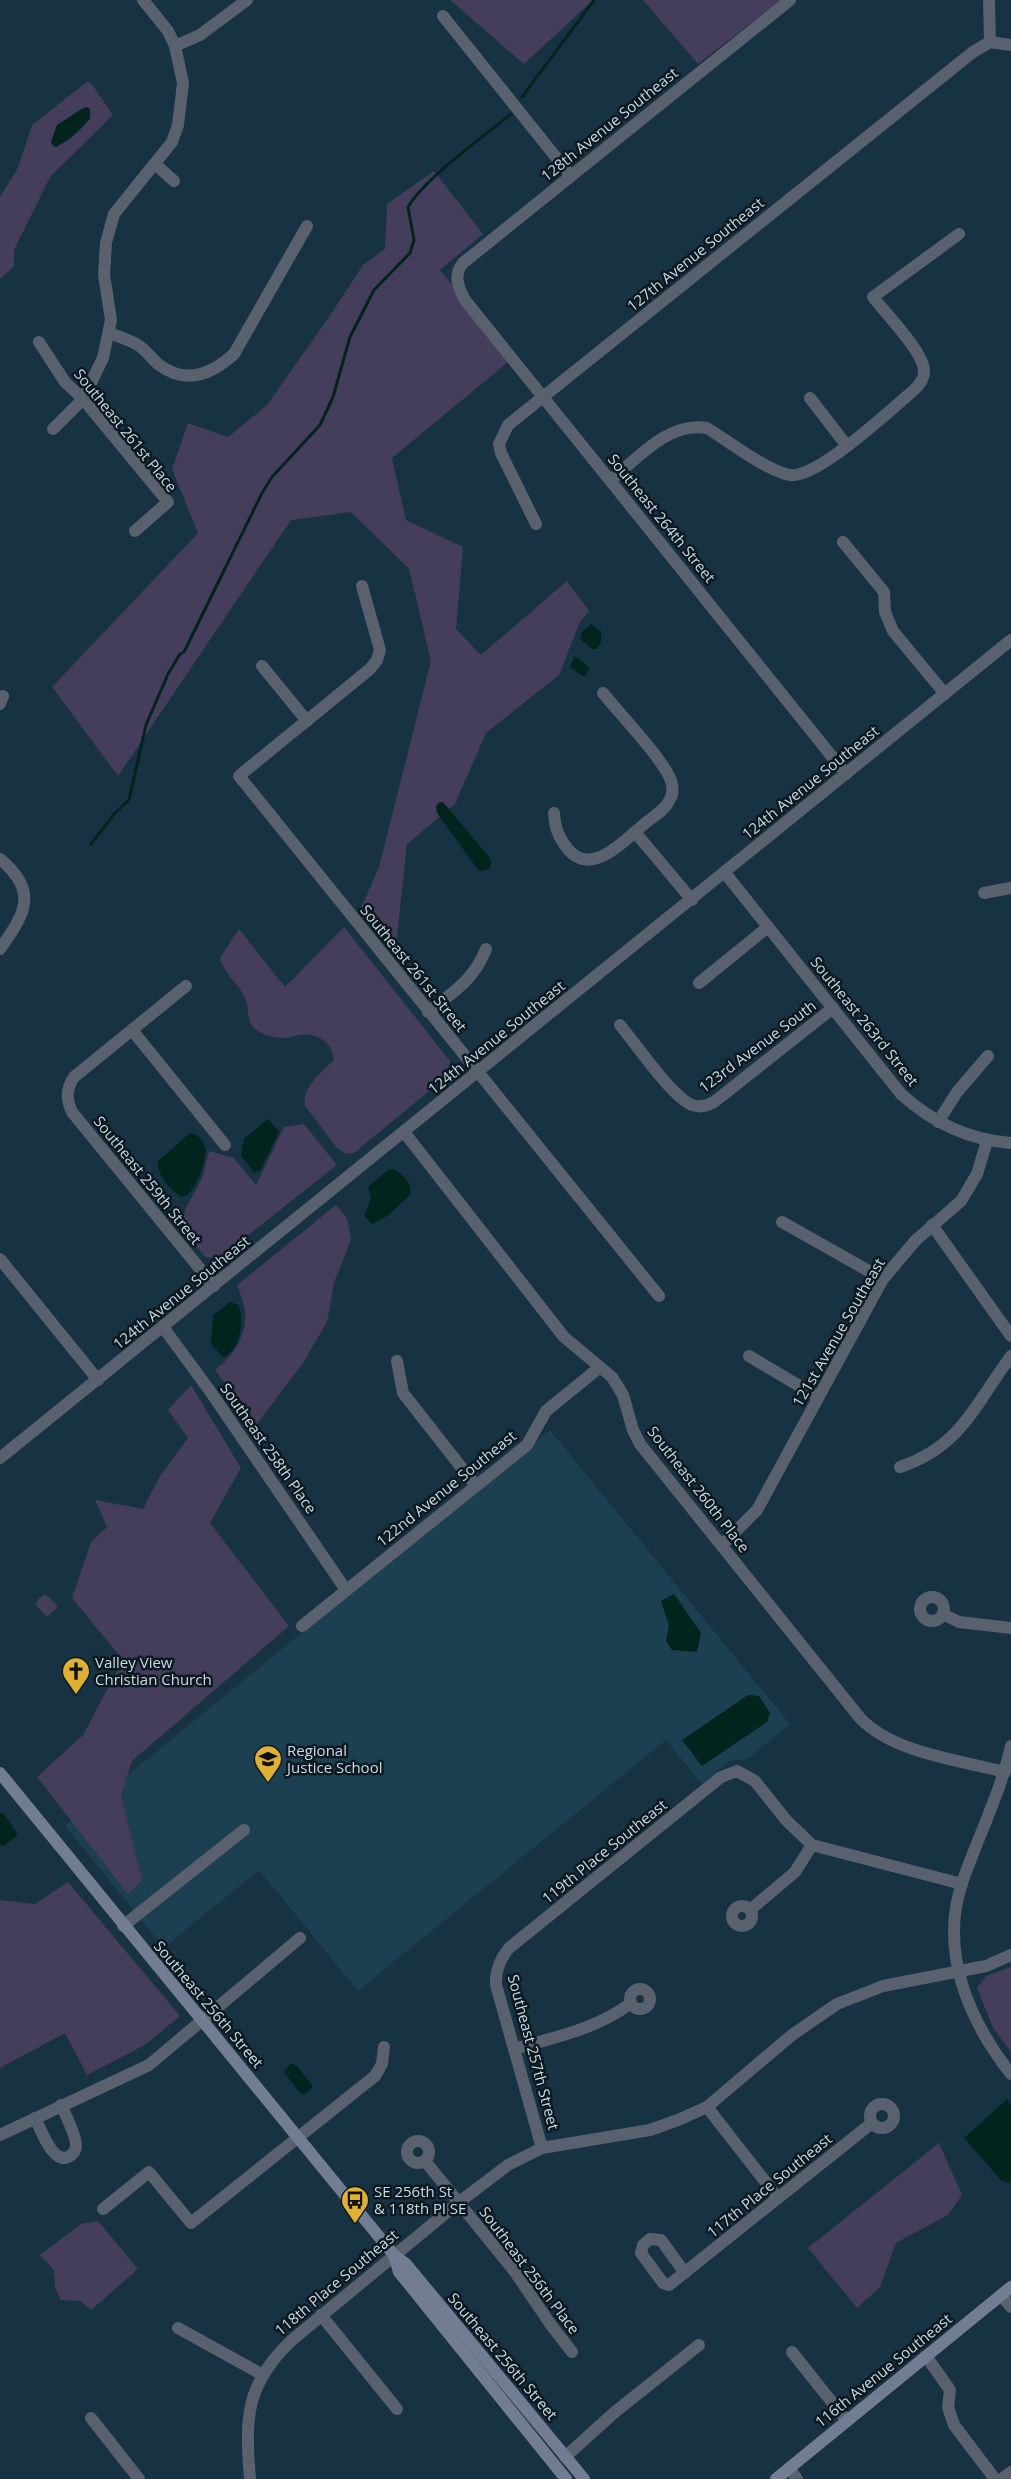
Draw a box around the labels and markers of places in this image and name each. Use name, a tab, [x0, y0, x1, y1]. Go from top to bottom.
place label: Valley View Christian Church	[95, 1652, 212, 1689]
church icon: Valley View Christian Church	[61, 1656, 91, 1695]
place label: Regional Justice School	[285, 1740, 382, 1777]
school or university icon: Regional Justice School	[253, 1744, 283, 1783]
place label: SE 256th St & 118th Pl SE	[374, 2181, 466, 2218]
bus stop icon: SE 256th St & 118th Pl SE	[340, 2185, 370, 2224]

